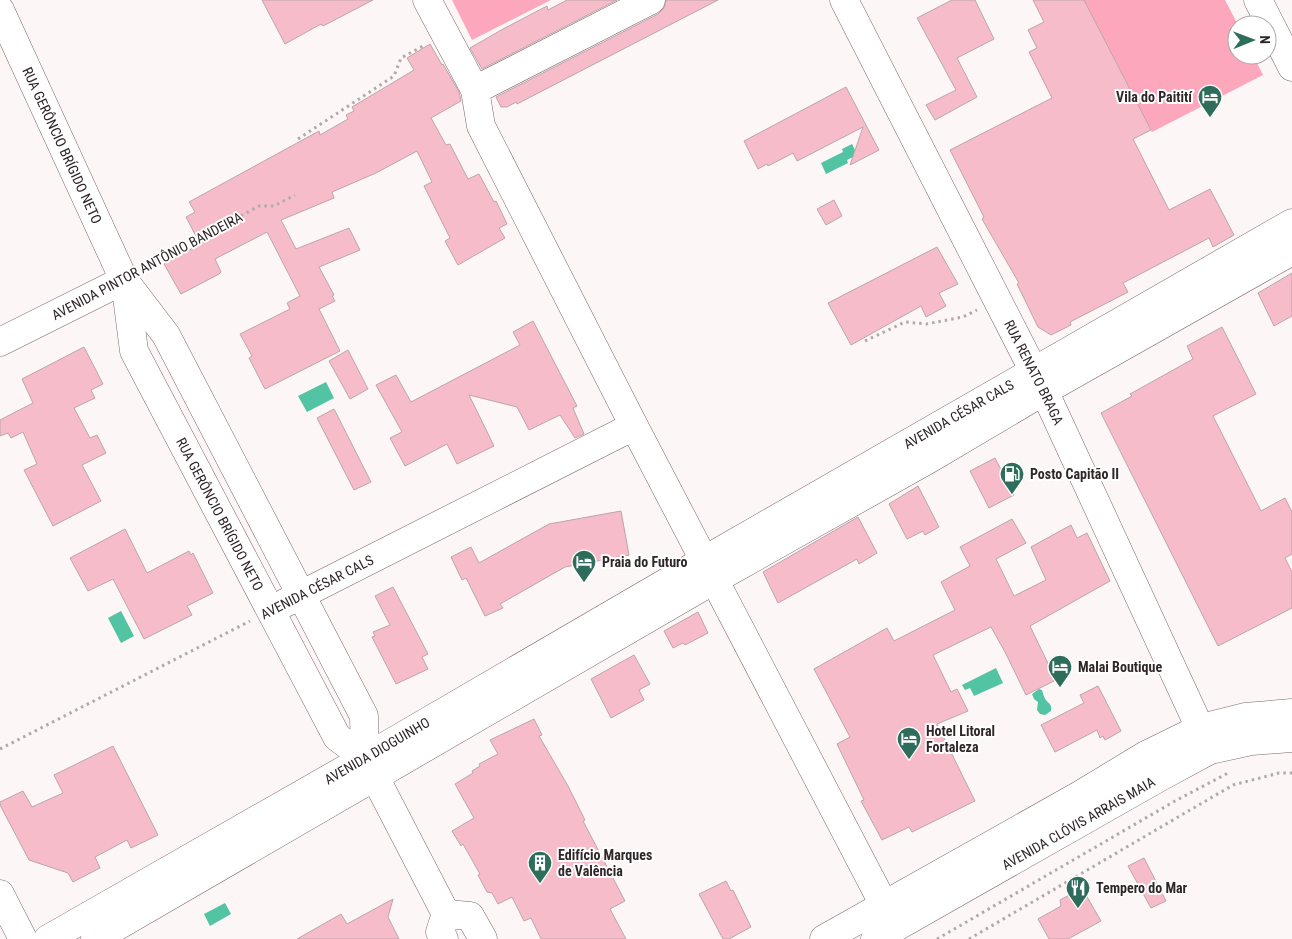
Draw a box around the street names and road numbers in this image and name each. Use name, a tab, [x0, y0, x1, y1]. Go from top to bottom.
street label: RUA GERÔNCIO BRÍGIDO NETO	[19, 65, 105, 226]
street label: AVENIDA PINTOR ANTÔNIO BANDEIRA	[48, 208, 245, 323]
street label: RUA RENATO BRAGA	[1001, 317, 1067, 427]
street label: AVENIDA CÉSAR CALS	[901, 376, 1017, 452]
street label: RUA GERÔNCIO BRÍGIDO NETO	[173, 435, 267, 593]
street label: AVENIDA CÉSAR CALS	[257, 551, 376, 622]
street label: AVENIDA DIOGUINHO	[321, 714, 433, 788]
street label: AVENIDA CLÓVIS ARRAIS MAIA	[999, 774, 1158, 873]

